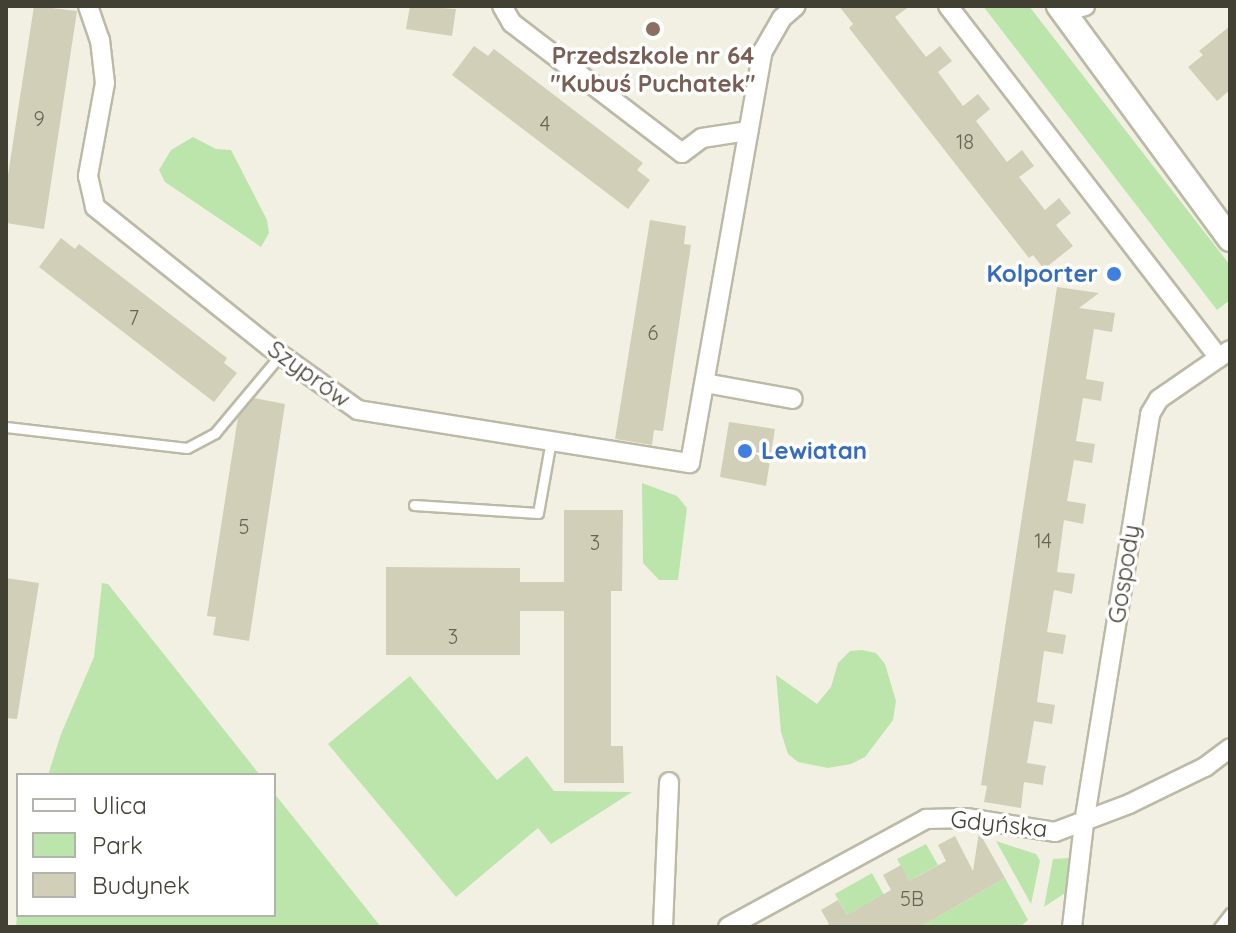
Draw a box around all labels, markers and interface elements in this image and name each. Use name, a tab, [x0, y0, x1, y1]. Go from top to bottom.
marker: Przedszkole nr 64 "Kubuś Puchatek"	[644, 20, 662, 38]
place label: Przedszkole nr 64 "Kubuś Puchatek"	[550, 42, 756, 98]
house number: 9	[33, 106, 45, 130]
house number: 4	[540, 111, 550, 135]
house number: 18	[956, 129, 974, 153]
place label: Kolporter	[987, 260, 1098, 288]
marker: Kolporter	[1105, 265, 1123, 283]
house number: 7	[129, 305, 139, 329]
house number: 6	[648, 320, 658, 344]
street label: Szyprów	[262, 334, 356, 414]
place label: Lewiatan	[761, 437, 867, 465]
marker: Lewiatan	[736, 442, 754, 460]
house number: 5	[239, 514, 249, 538]
street label: Gospody	[1102, 523, 1146, 625]
house number: 14	[1034, 528, 1052, 552]
house number: 3	[590, 530, 600, 554]
house number: 3	[448, 624, 458, 648]
legend	[16, 773, 276, 917]
text: Ulica	[92, 790, 147, 820]
street label: Gdyńska	[949, 805, 1049, 843]
text: Park	[92, 830, 143, 860]
text: Budynek	[92, 870, 190, 900]
house number: 5B	[900, 886, 924, 910]

